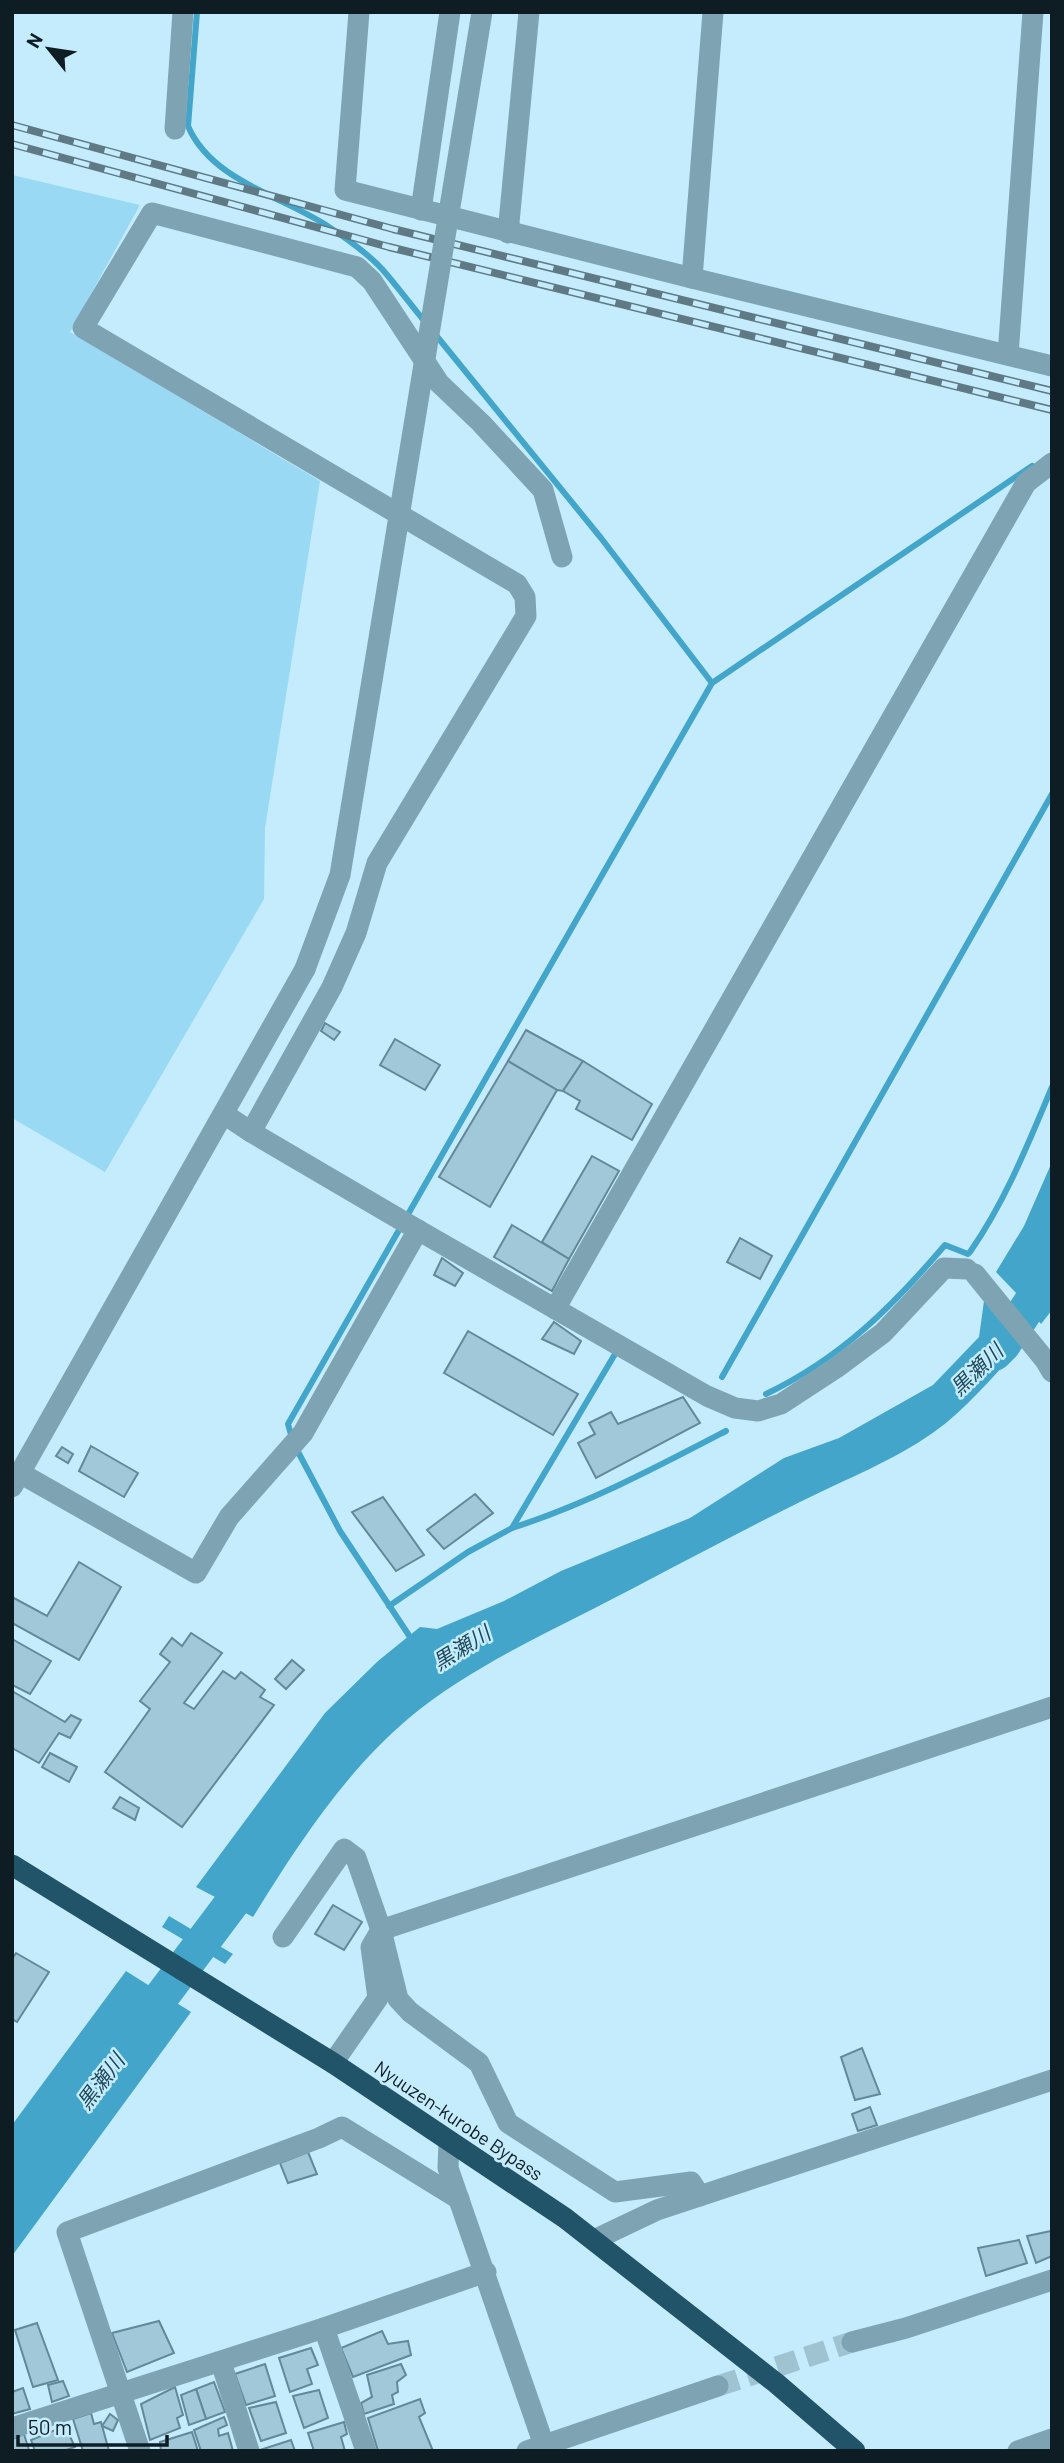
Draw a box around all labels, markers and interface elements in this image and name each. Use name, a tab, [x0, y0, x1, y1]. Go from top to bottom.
north arrow	[14, 14, 84, 84]
text: N	[21, 29, 47, 51]
water label: 黒瀬川	[945, 1337, 1009, 1400]
water label: 黒瀬川	[428, 1619, 496, 1674]
water label: 黒瀬川	[71, 2047, 130, 2114]
street label: Nyuuzen-kurobe Bypass	[371, 2055, 547, 2185]
scale bar	[18, 2404, 166, 2448]
text: 50 m	[28, 2414, 72, 2439]

